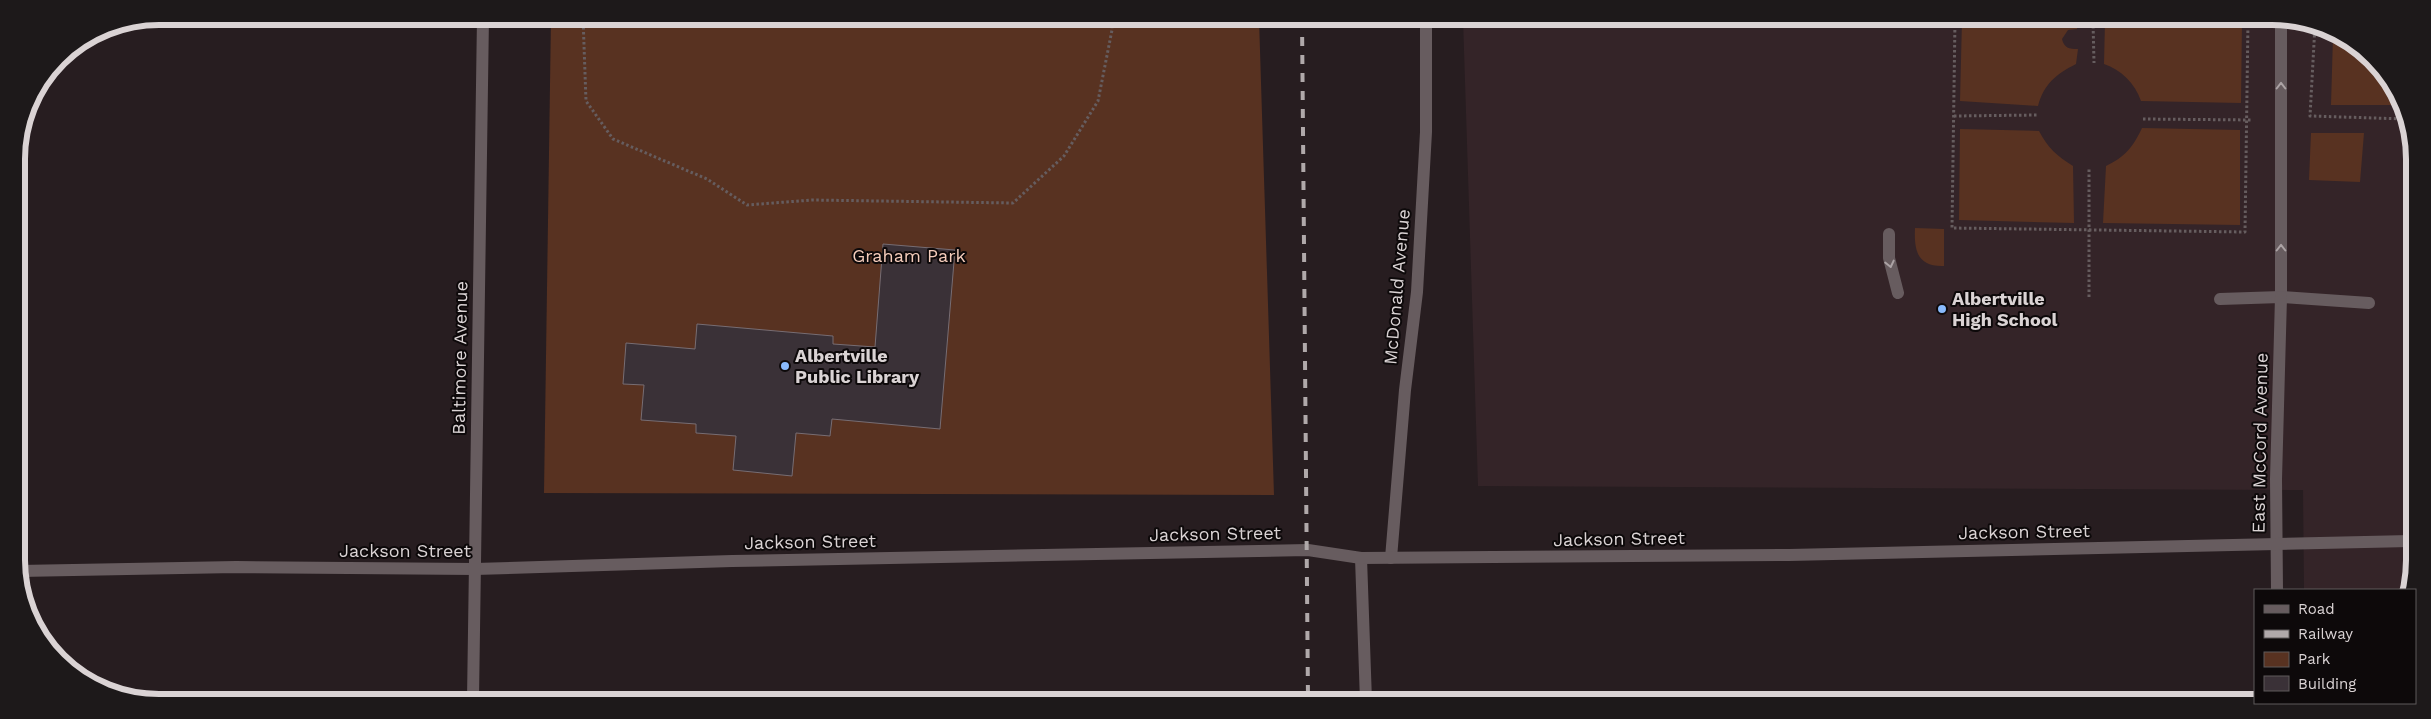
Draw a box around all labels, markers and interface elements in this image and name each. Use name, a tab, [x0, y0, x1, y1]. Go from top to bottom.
one-way arrow	[2276, 82, 2286, 90]
street label: McDonald Avenue	[1379, 208, 1414, 366]
one-way arrow	[2276, 244, 2286, 252]
park label: Graham Park	[852, 245, 966, 266]
one-way arrow	[1885, 259, 1895, 268]
street label: Baltimore Avenue	[448, 281, 471, 435]
place label: Albertville High School	[1952, 288, 2058, 330]
marker: Albertville High School	[1936, 303, 1948, 315]
place label: Albertville Public Library	[795, 345, 920, 387]
street label: East McCord Avenue	[2247, 353, 2272, 533]
marker: Albertville Public Library	[779, 360, 791, 372]
street label: Jackson Street	[1958, 520, 2091, 543]
street label: Jackson Street	[1149, 522, 1282, 545]
street label: Jackson Street	[1553, 527, 1686, 550]
street label: Jackson Street	[744, 530, 877, 553]
street label: Jackson Street	[339, 540, 471, 561]
legend	[2254, 589, 2416, 704]
text: Road	[2298, 600, 2335, 618]
text: Railway	[2298, 625, 2353, 643]
text: Park	[2298, 650, 2331, 668]
text: Building	[2298, 675, 2356, 693]

